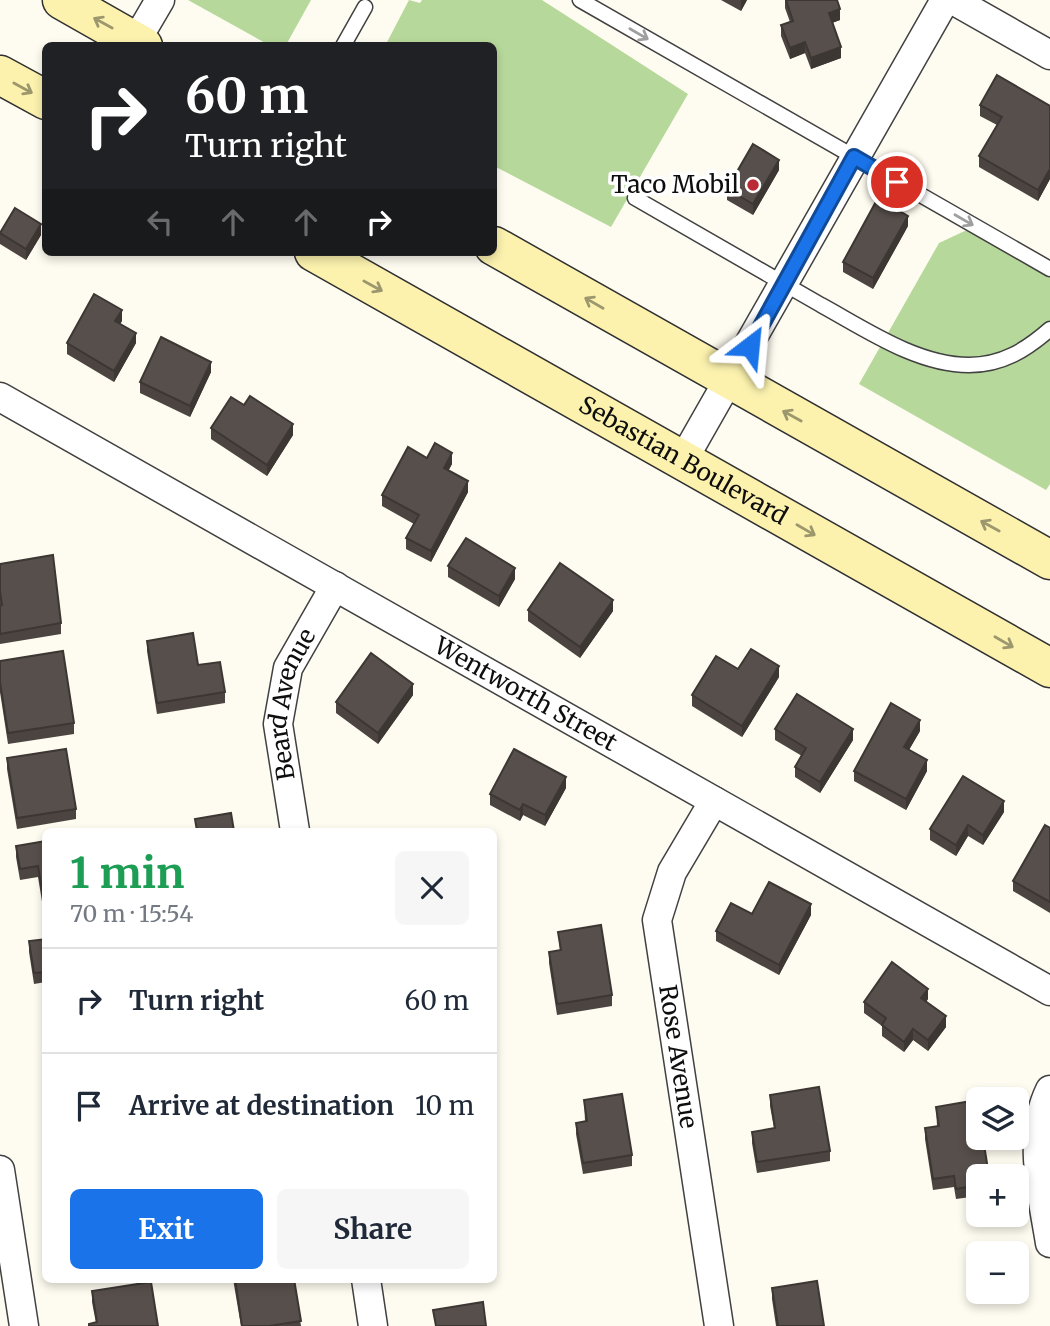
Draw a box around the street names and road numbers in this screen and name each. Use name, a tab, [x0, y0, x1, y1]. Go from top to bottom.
street label: Sebastian Boulevard	[573, 389, 793, 531]
street label: Beard Avenue	[261, 623, 322, 782]
street label: Wentworth Street	[428, 629, 623, 758]
street label: Rose Avenue	[652, 983, 705, 1131]

